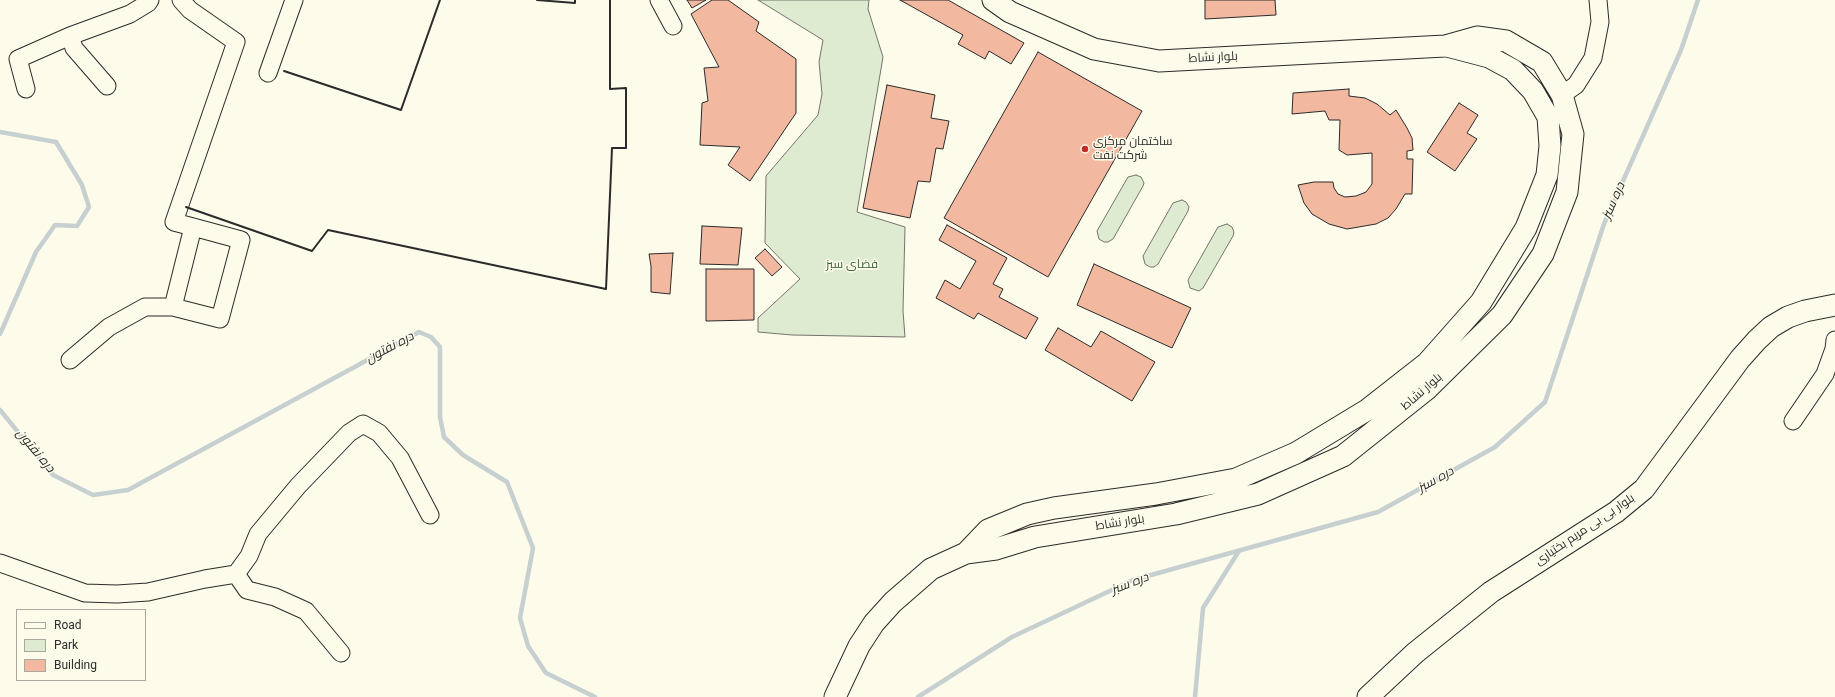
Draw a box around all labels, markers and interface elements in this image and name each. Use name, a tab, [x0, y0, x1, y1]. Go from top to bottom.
street label: بلوار نشاط	[1188, 50, 1238, 66]
place label: ساختمان مرکزی شرکت نفت	[1093, 135, 1172, 163]
marker: ساختمان مرکزی شرکت نفت	[1080, 144, 1090, 154]
water label: دره سبز	[1599, 180, 1629, 222]
park label: فضای سبز	[826, 258, 878, 272]
water label: دره نفتون	[363, 329, 417, 367]
street label: بلوار نشاط	[1399, 370, 1445, 414]
water label: دره نفتون	[12, 426, 58, 476]
water label: دره سبز	[1415, 464, 1457, 496]
street label: بلوار بی بی مریم بختیاری	[1532, 491, 1638, 569]
street label: بلوار نشاط	[1094, 512, 1146, 534]
water label: دره سبز	[1109, 570, 1151, 598]
legend	[16, 609, 146, 681]
text: Road	[54, 618, 82, 632]
text: Park	[54, 638, 78, 652]
text: Building	[54, 658, 97, 672]

